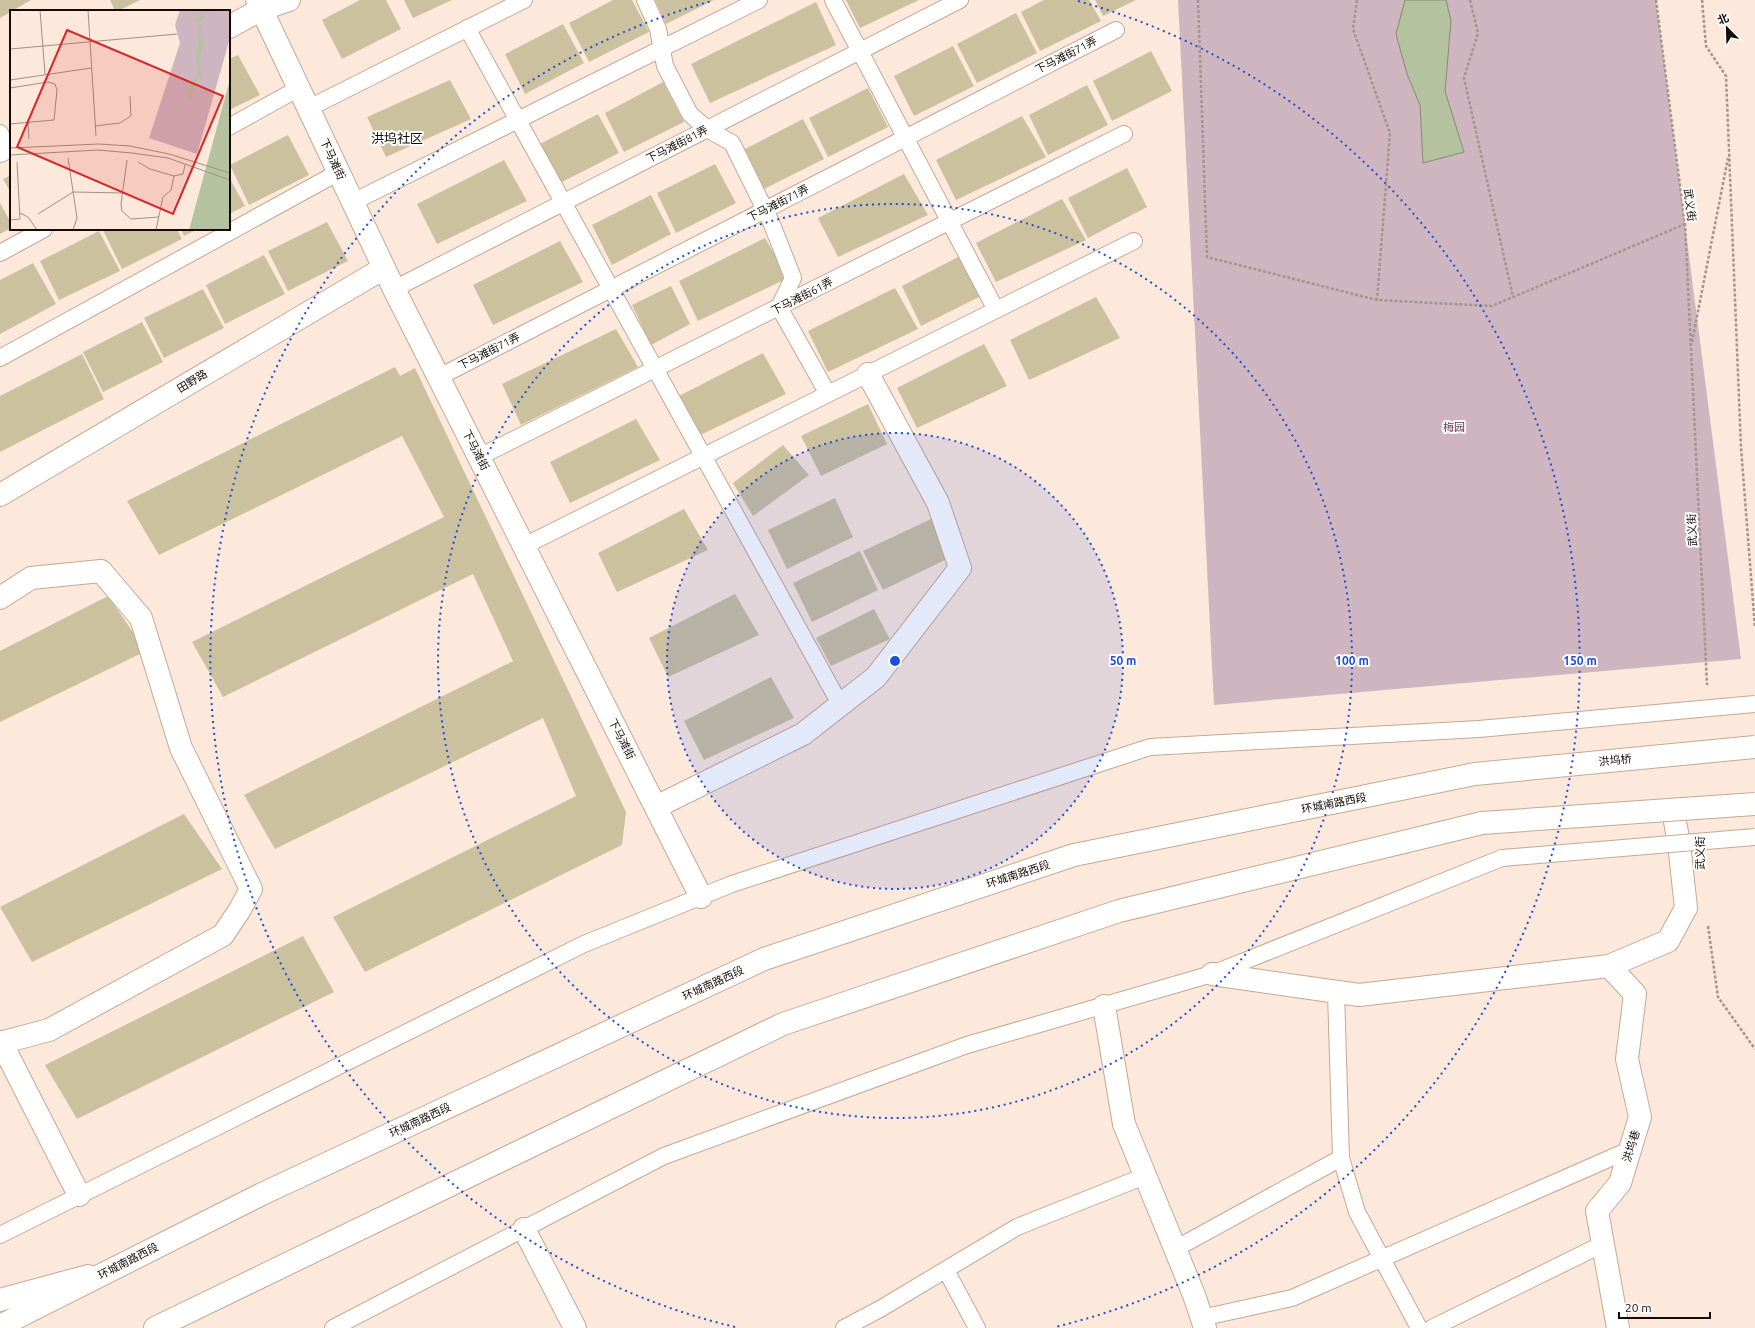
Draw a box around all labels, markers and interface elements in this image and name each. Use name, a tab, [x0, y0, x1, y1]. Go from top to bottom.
north arrow	[1707, 8, 1747, 48]
inset map	[10, 10, 230, 230]
text: 北	[1716, 11, 1730, 26]
street label: 下马滩街71弄	[1033, 34, 1099, 76]
street label: 下马滩街81弄	[644, 123, 710, 165]
district label: 洪坞社区	[371, 131, 423, 145]
street label: 下马滩街	[318, 137, 348, 181]
street label: 下马滩街71弄	[745, 182, 811, 224]
street label: 武义街	[1682, 188, 1698, 222]
street label: 下马滩街61弄	[769, 275, 835, 317]
street label: 下马滩街71弄	[456, 330, 522, 372]
street label: 田野路	[175, 367, 209, 395]
park label: 梅园	[1443, 421, 1465, 433]
street label: 下马滩街	[461, 428, 491, 472]
street label: 武义街	[1685, 513, 1699, 547]
centre of rings	[888, 654, 902, 668]
text: 50 m	[1110, 654, 1136, 667]
text: 100 m	[1335, 654, 1369, 667]
text: 150 m	[1563, 654, 1597, 667]
street label: 下马滩街	[607, 717, 637, 761]
street label: 洪坞桥	[1598, 752, 1632, 768]
street label: 环城南路西段	[1300, 791, 1368, 815]
street label: 武义街	[1694, 837, 1706, 870]
street label: 环城南路西段	[985, 858, 1051, 890]
street label: 环城南路西段	[681, 964, 745, 1002]
street label: 环城南路西段	[388, 1101, 452, 1139]
street label: 洪坞巷	[1620, 1128, 1642, 1164]
street label: 环城南路西段	[96, 1241, 160, 1281]
scale bar	[1619, 1294, 1710, 1320]
text: 20 m	[1625, 1301, 1652, 1314]

